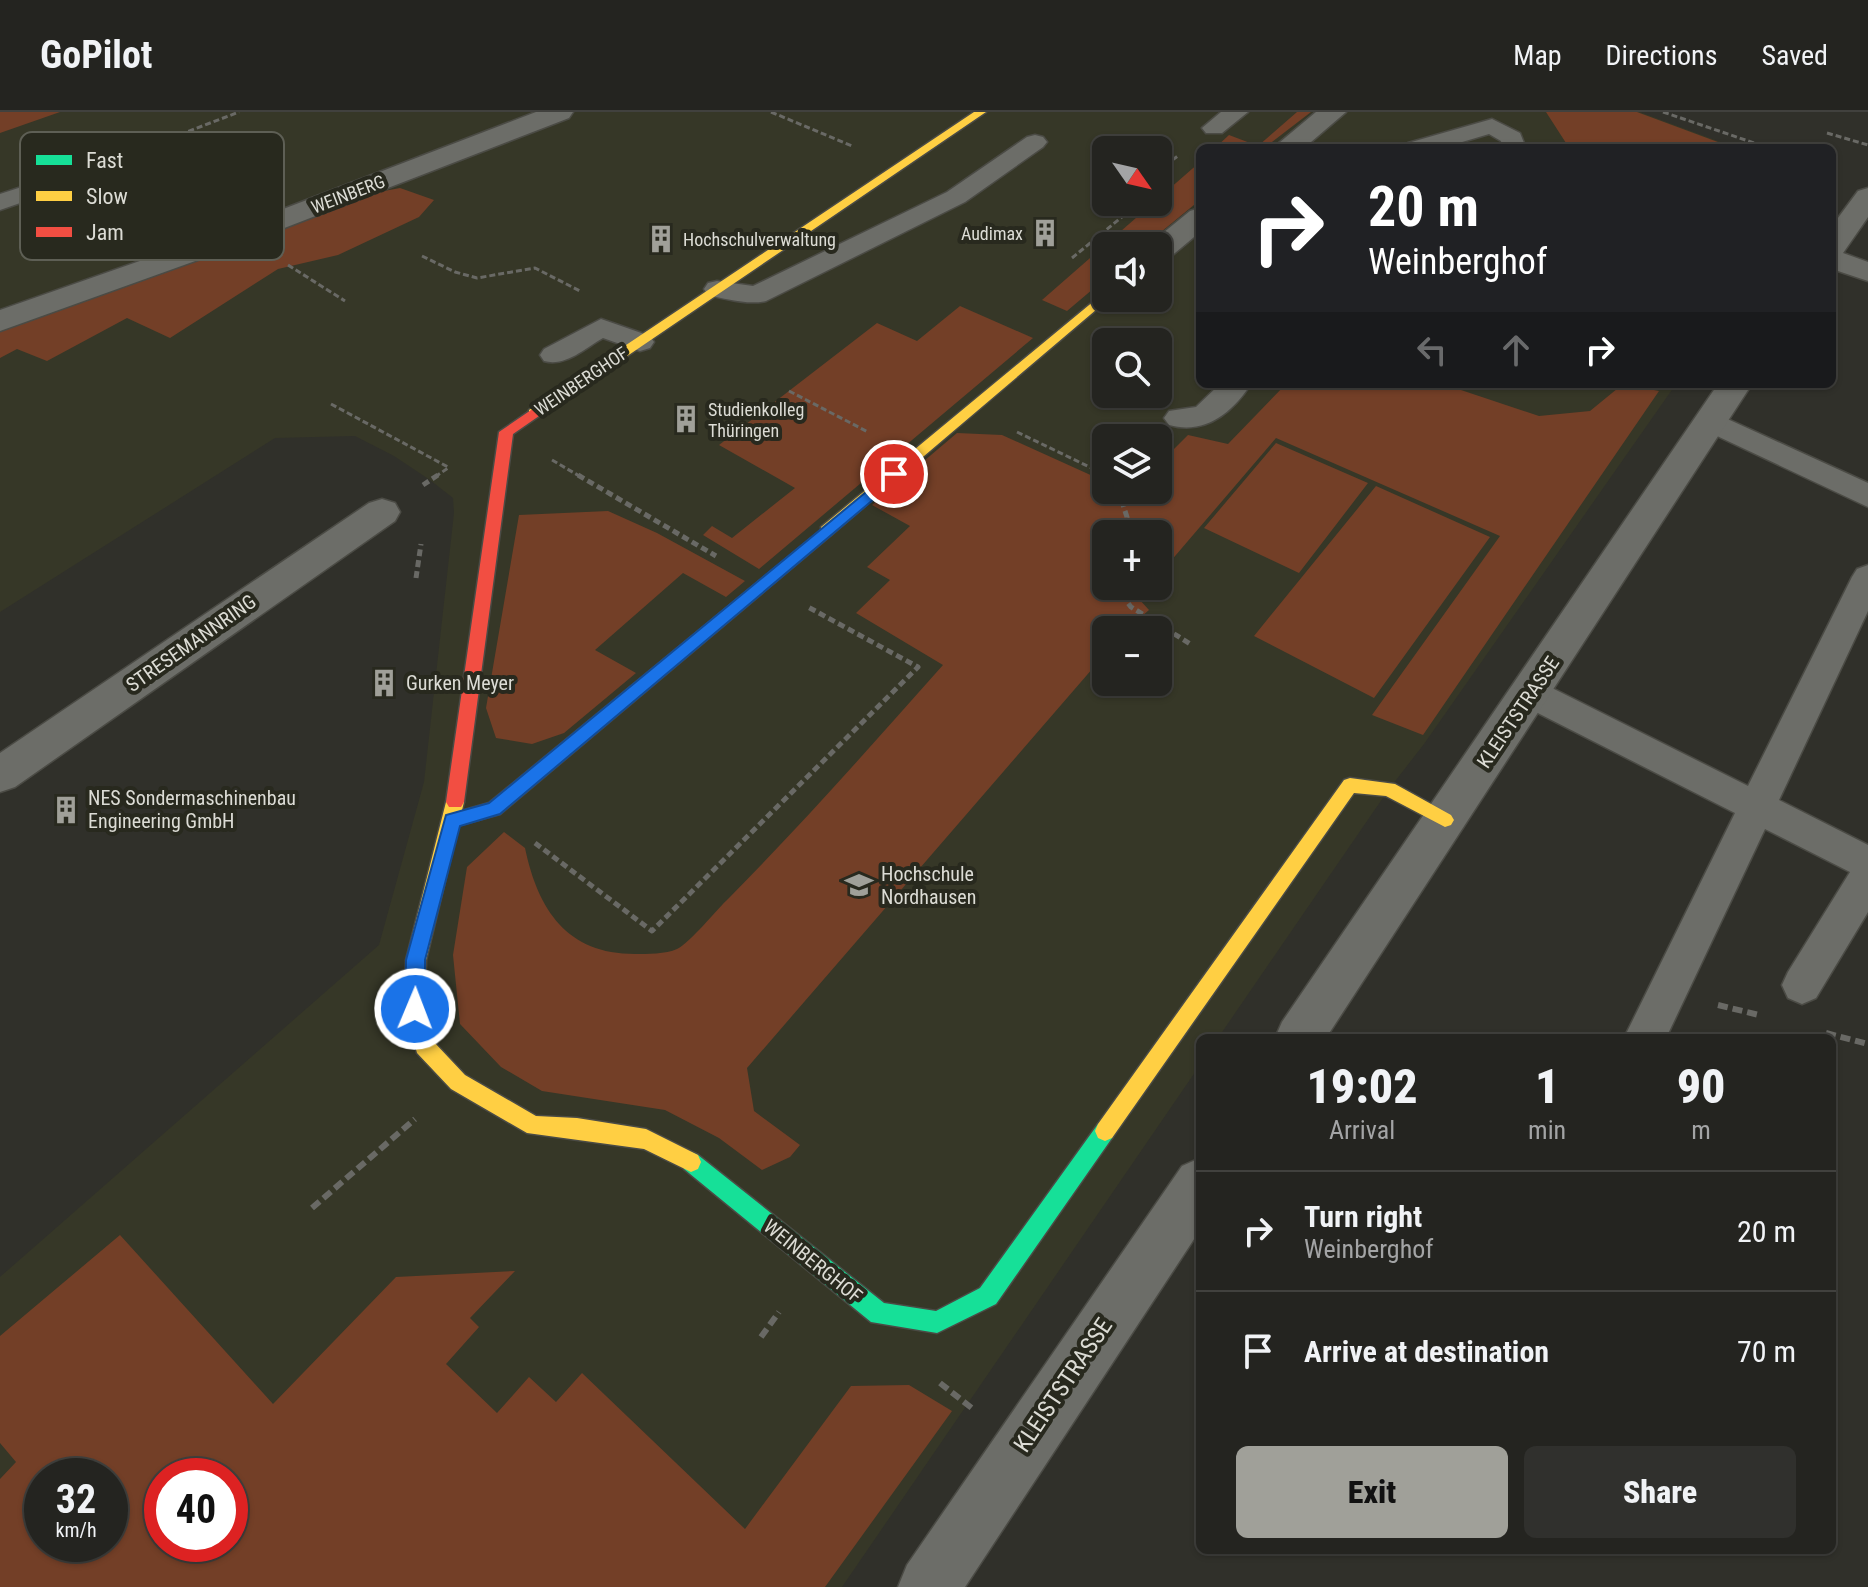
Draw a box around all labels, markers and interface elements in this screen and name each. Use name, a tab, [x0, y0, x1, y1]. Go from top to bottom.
text: GoPilot	[40, 33, 152, 77]
text: Map	[1513, 39, 1562, 72]
text: Directions	[1606, 39, 1717, 72]
text: Saved	[1761, 39, 1828, 72]
legend	[20, 132, 284, 260]
north arrow	[1092, 136, 1172, 216]
map controls	[1092, 136, 1172, 696]
text: Fast	[86, 148, 123, 173]
street label: WEINBERG	[308, 170, 388, 218]
text: 20 m	[1368, 174, 1479, 240]
icon: right	[1236, 176, 1340, 280]
text: Slow	[86, 184, 128, 209]
building icon: Audimax	[1030, 218, 1060, 248]
text: Jam	[86, 220, 124, 245]
place label: Audimax	[961, 223, 1023, 244]
building icon: Hochschulverwaltung	[646, 224, 676, 254]
place label: Hochschulverwaltung	[683, 229, 836, 250]
button: sound	[1092, 232, 1172, 312]
text: Weinberghof	[1368, 241, 1547, 283]
button: search	[1092, 328, 1172, 408]
icon: left	[1410, 328, 1454, 372]
icon: ahead	[1494, 328, 1538, 372]
icon: right	[1578, 328, 1622, 372]
street label: WEINBERGHOF	[530, 342, 632, 420]
place label: Studienkolleg Thüringen	[708, 399, 804, 441]
building icon: Studienkolleg Thüringen	[671, 404, 701, 434]
button: layers	[1092, 424, 1172, 504]
pin	[860, 440, 928, 508]
icon: arrive	[872, 452, 916, 496]
button: +	[1092, 520, 1172, 600]
street label: STRESEMANNRING	[121, 589, 261, 697]
button: −	[1092, 616, 1172, 696]
street label: KLEISTSTRASSE	[1472, 652, 1564, 772]
building icon: Gurken Meyer	[369, 668, 399, 698]
place label: Gurken Meyer	[406, 671, 514, 695]
place label: NES Sondermaschinenbau Engineering GmbH	[88, 786, 296, 833]
building icon: NES Sondermaschinenbau Engineering GmbH	[51, 795, 81, 825]
place label: Hochschule Nordhausen	[881, 862, 976, 909]
school or university icon: Hochschule Nordhausen	[844, 870, 874, 900]
position arrow	[373, 967, 457, 1051]
text: 19:02	[1306, 1058, 1418, 1115]
text: 1	[1535, 1058, 1559, 1115]
text: 90	[1677, 1058, 1725, 1115]
text: Arrival	[1329, 1115, 1395, 1145]
text: min	[1528, 1115, 1566, 1145]
text: m	[1691, 1115, 1711, 1145]
text: Turn right	[1304, 1199, 1422, 1234]
icon: right	[1236, 1209, 1280, 1253]
street label: WEINBERGHOF	[759, 1214, 867, 1308]
text: 20 m	[1737, 1214, 1796, 1249]
text: Weinberghof	[1304, 1234, 1434, 1264]
street label: KLEISTSTRASSE	[1008, 1313, 1118, 1457]
icon: arrive	[1236, 1329, 1280, 1373]
text: Arrive at destination	[1304, 1334, 1549, 1369]
text: 70 m	[1737, 1334, 1796, 1369]
button: Exit	[1236, 1446, 1508, 1538]
button: Share	[1524, 1446, 1796, 1538]
speed limit sign: 40	[144, 1458, 248, 1562]
text: 32	[56, 1476, 96, 1523]
text: km/h	[55, 1518, 97, 1542]

